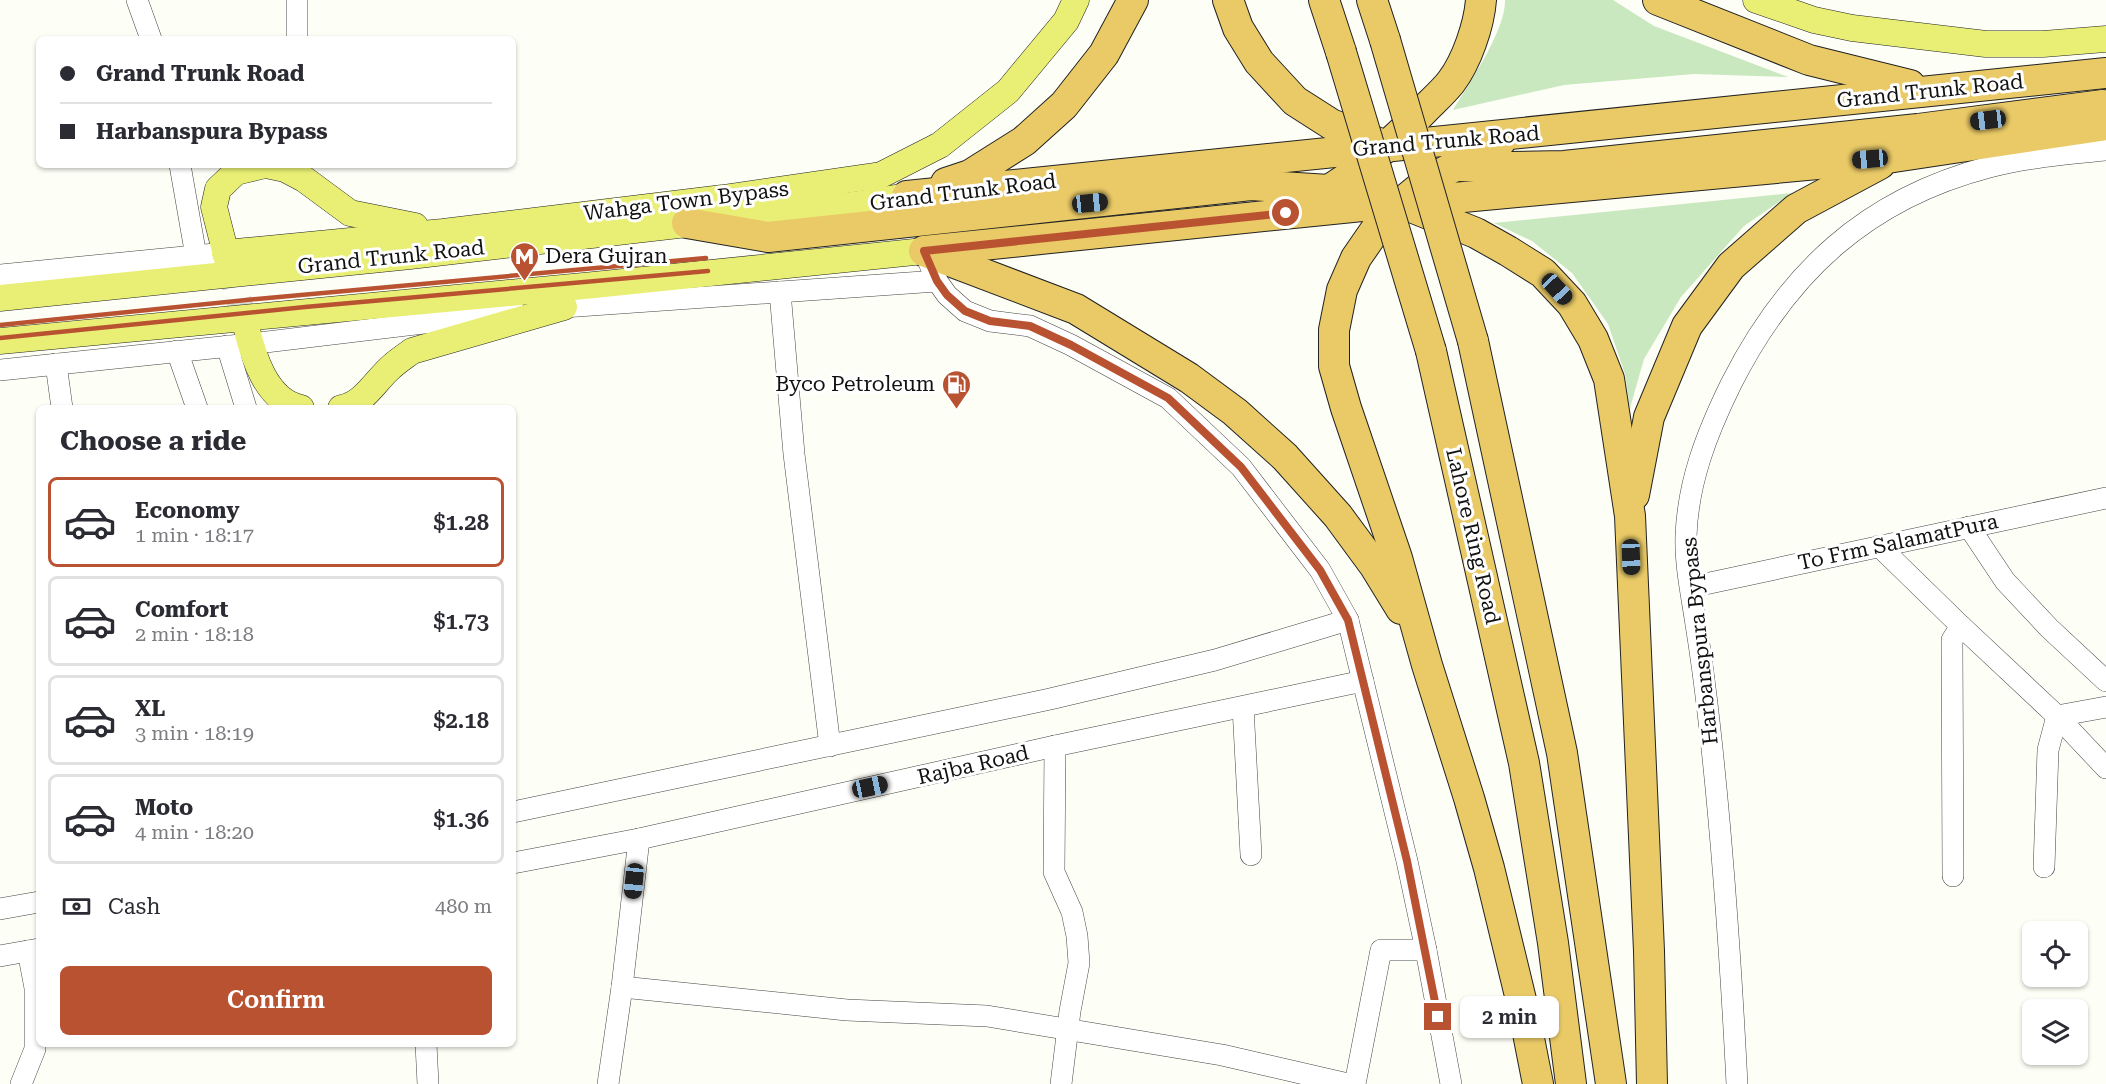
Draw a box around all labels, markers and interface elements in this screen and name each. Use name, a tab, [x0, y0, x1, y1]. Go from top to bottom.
text: Grand Trunk Road	[96, 61, 304, 86]
street label: Grand Trunk Road	[1835, 69, 2025, 113]
car	[1969, 109, 2007, 131]
text: Harbanspura Bypass	[96, 119, 328, 144]
street label: Grand Trunk Road	[1352, 121, 1541, 161]
car	[1851, 148, 1889, 170]
street label: Grand Trunk Road	[868, 169, 1058, 215]
street label: Wahga Town Bypass	[582, 177, 790, 225]
car	[1071, 192, 1109, 214]
route start	[1272, 199, 1299, 226]
street label: Grand Trunk Road	[296, 235, 486, 279]
metro station icon: Dera Gujran	[508, 240, 540, 282]
place label: Dera Gujran	[545, 244, 668, 268]
car	[1538, 270, 1576, 308]
fuel station icon: Byco Petroleum	[940, 368, 972, 410]
place label: Byco Petroleum	[775, 372, 935, 396]
text: Choose a ride	[60, 425, 246, 457]
street label: Lahore Ring Road	[1441, 446, 1505, 627]
icon: car	[63, 495, 117, 549]
text: Economy	[135, 498, 239, 523]
street label: To Frm SalamatPura	[1796, 509, 2001, 575]
text: $1.28	[433, 510, 489, 535]
text: 1 min · 18:17	[135, 523, 254, 547]
street label: Harbanspura Bypass	[1677, 536, 1723, 746]
car	[1621, 539, 1641, 575]
icon: car	[63, 594, 117, 648]
text: Comfort	[135, 597, 228, 622]
text: $1.73	[433, 609, 489, 634]
text: 2 min · 18:18	[135, 622, 254, 646]
icon: car	[63, 693, 117, 747]
text: XL	[135, 696, 165, 721]
text: $2.18	[433, 708, 489, 733]
text: 3 min · 18:19	[135, 721, 254, 745]
street label: Rajba Road	[915, 740, 1032, 789]
car	[851, 774, 889, 800]
icon: car	[63, 792, 117, 846]
text: Moto	[135, 795, 193, 820]
text: $1.36	[433, 807, 489, 832]
text: 4 min · 18:20	[135, 820, 254, 844]
car	[623, 862, 645, 900]
icon: cash	[60, 890, 93, 923]
text: Cash	[108, 894, 160, 919]
text: 480 m	[435, 894, 492, 918]
map controls	[2022, 921, 2088, 1065]
button: locate	[2022, 921, 2088, 987]
button: Confirm	[60, 966, 492, 1035]
callout: 2 min	[1459, 996, 1558, 1038]
button: layers	[2022, 999, 2088, 1065]
route end	[1424, 1003, 1451, 1030]
text: 2 min	[1482, 1005, 1537, 1029]

